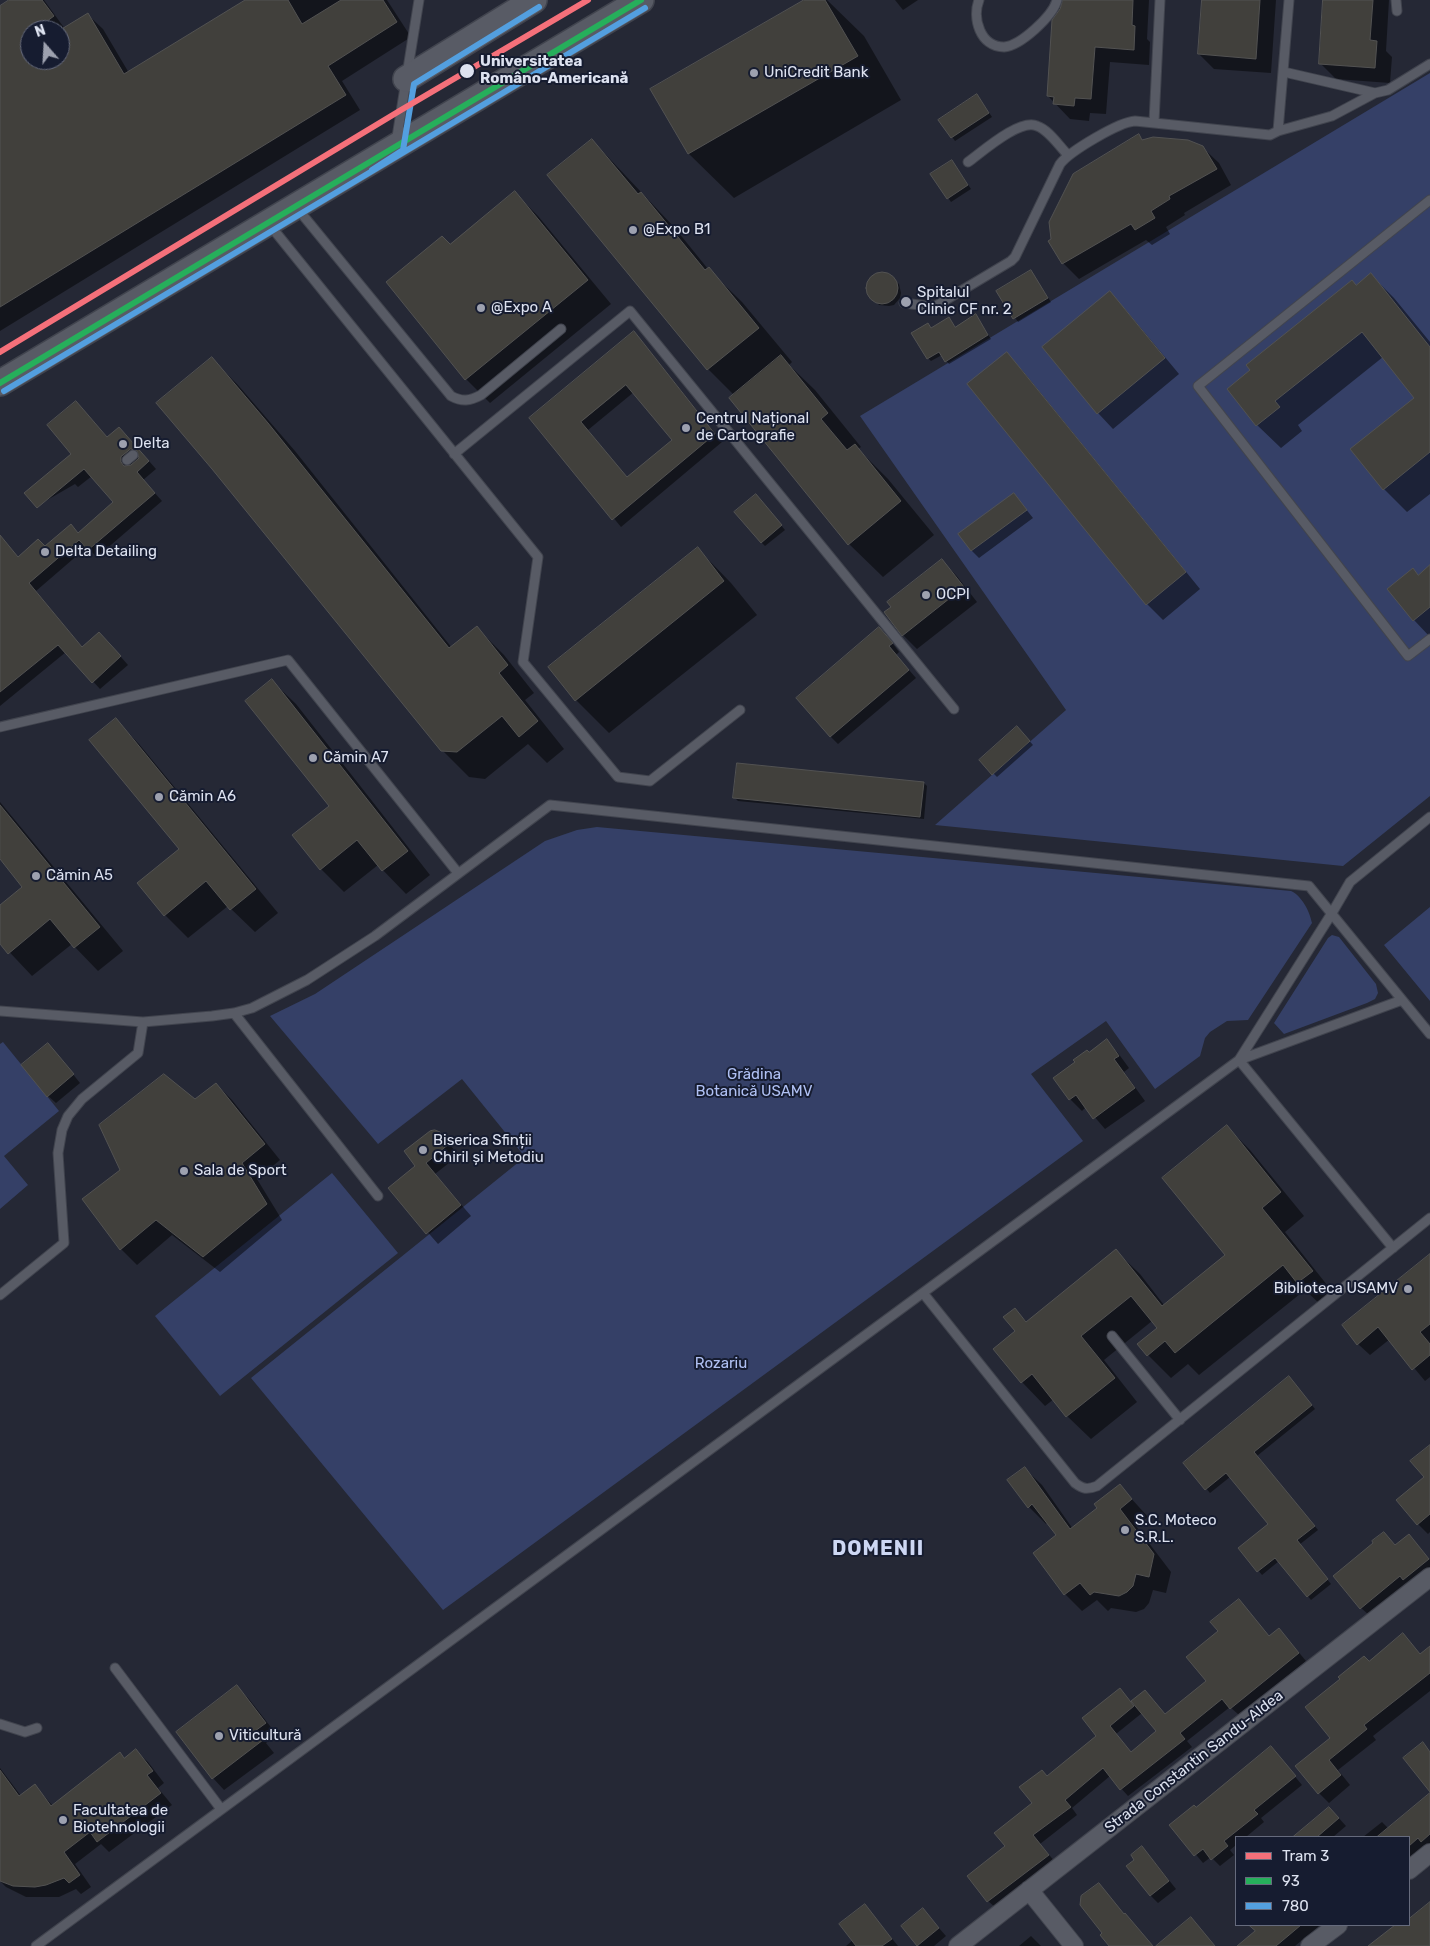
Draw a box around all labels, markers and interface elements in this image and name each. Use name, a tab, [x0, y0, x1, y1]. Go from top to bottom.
north arrow	[20, 20, 70, 70]
text: N	[33, 22, 48, 41]
place label: Universitatea Româno-Americană	[480, 53, 628, 88]
marker: Universitatea Româno-Americană	[458, 62, 476, 80]
place label: UniCredit Bank	[764, 64, 868, 82]
marker: UniCredit Bank	[748, 67, 760, 79]
place label: @Expo B1	[643, 221, 710, 239]
marker: @Expo B1	[627, 224, 639, 236]
place label: Spitalul Clinic CF nr. 2	[917, 284, 1012, 319]
marker: Spitalul Clinic CF nr. 2	[899, 295, 913, 309]
place label: @Expo A	[491, 299, 552, 317]
marker: @Expo A	[475, 302, 487, 314]
place label: Centrul Național de Cartografie	[696, 410, 809, 445]
marker: Centrul Național de Cartografie	[680, 422, 692, 434]
place label: Delta	[133, 435, 170, 453]
marker: Delta	[117, 438, 129, 450]
place label: Delta Detailing	[55, 543, 157, 561]
marker: Delta Detailing	[39, 546, 51, 558]
place label: OCPI	[936, 586, 970, 604]
marker: OCPI	[920, 589, 932, 601]
place label: Cămin A7	[323, 749, 388, 767]
marker: Cămin A7	[307, 752, 319, 764]
place label: Cămin A6	[169, 788, 236, 806]
marker: Cămin A6	[153, 791, 165, 803]
place label: Cămin A5	[46, 867, 113, 885]
marker: Cămin A5	[30, 870, 42, 882]
park label: Grădina Botanică USAMV	[695, 1066, 813, 1101]
place label: Biserica Sfinții Chiril și Metodiu	[433, 1132, 544, 1167]
marker: Biserica Sfinții Chiril și Metodiu	[417, 1144, 429, 1156]
place label: Sala de Sport	[194, 1162, 287, 1180]
marker: Sala de Sport	[178, 1165, 190, 1177]
place label: Biblioteca USAMV	[1274, 1280, 1398, 1298]
marker: Biblioteca USAMV	[1402, 1283, 1414, 1295]
park label: Rozariu	[695, 1355, 747, 1373]
place label: S.C. Moteco S.R.L.	[1135, 1512, 1217, 1547]
marker: S.C. Moteco S.R.L.	[1119, 1524, 1131, 1536]
district label: DOMENII	[831, 1537, 925, 1561]
street label: Strada Constantin Sandu-Aldea	[1101, 1687, 1287, 1837]
place label: Viticultură	[229, 1727, 302, 1745]
marker: Viticultură	[213, 1730, 225, 1742]
place label: Facultatea de Biotehnologii	[73, 1802, 168, 1837]
marker: Facultatea de Biotehnologii	[57, 1814, 69, 1826]
legend	[1235, 1836, 1410, 1926]
text: Tram 3	[1282, 1847, 1329, 1865]
text: 93	[1282, 1872, 1300, 1890]
text: 780	[1282, 1897, 1309, 1915]

